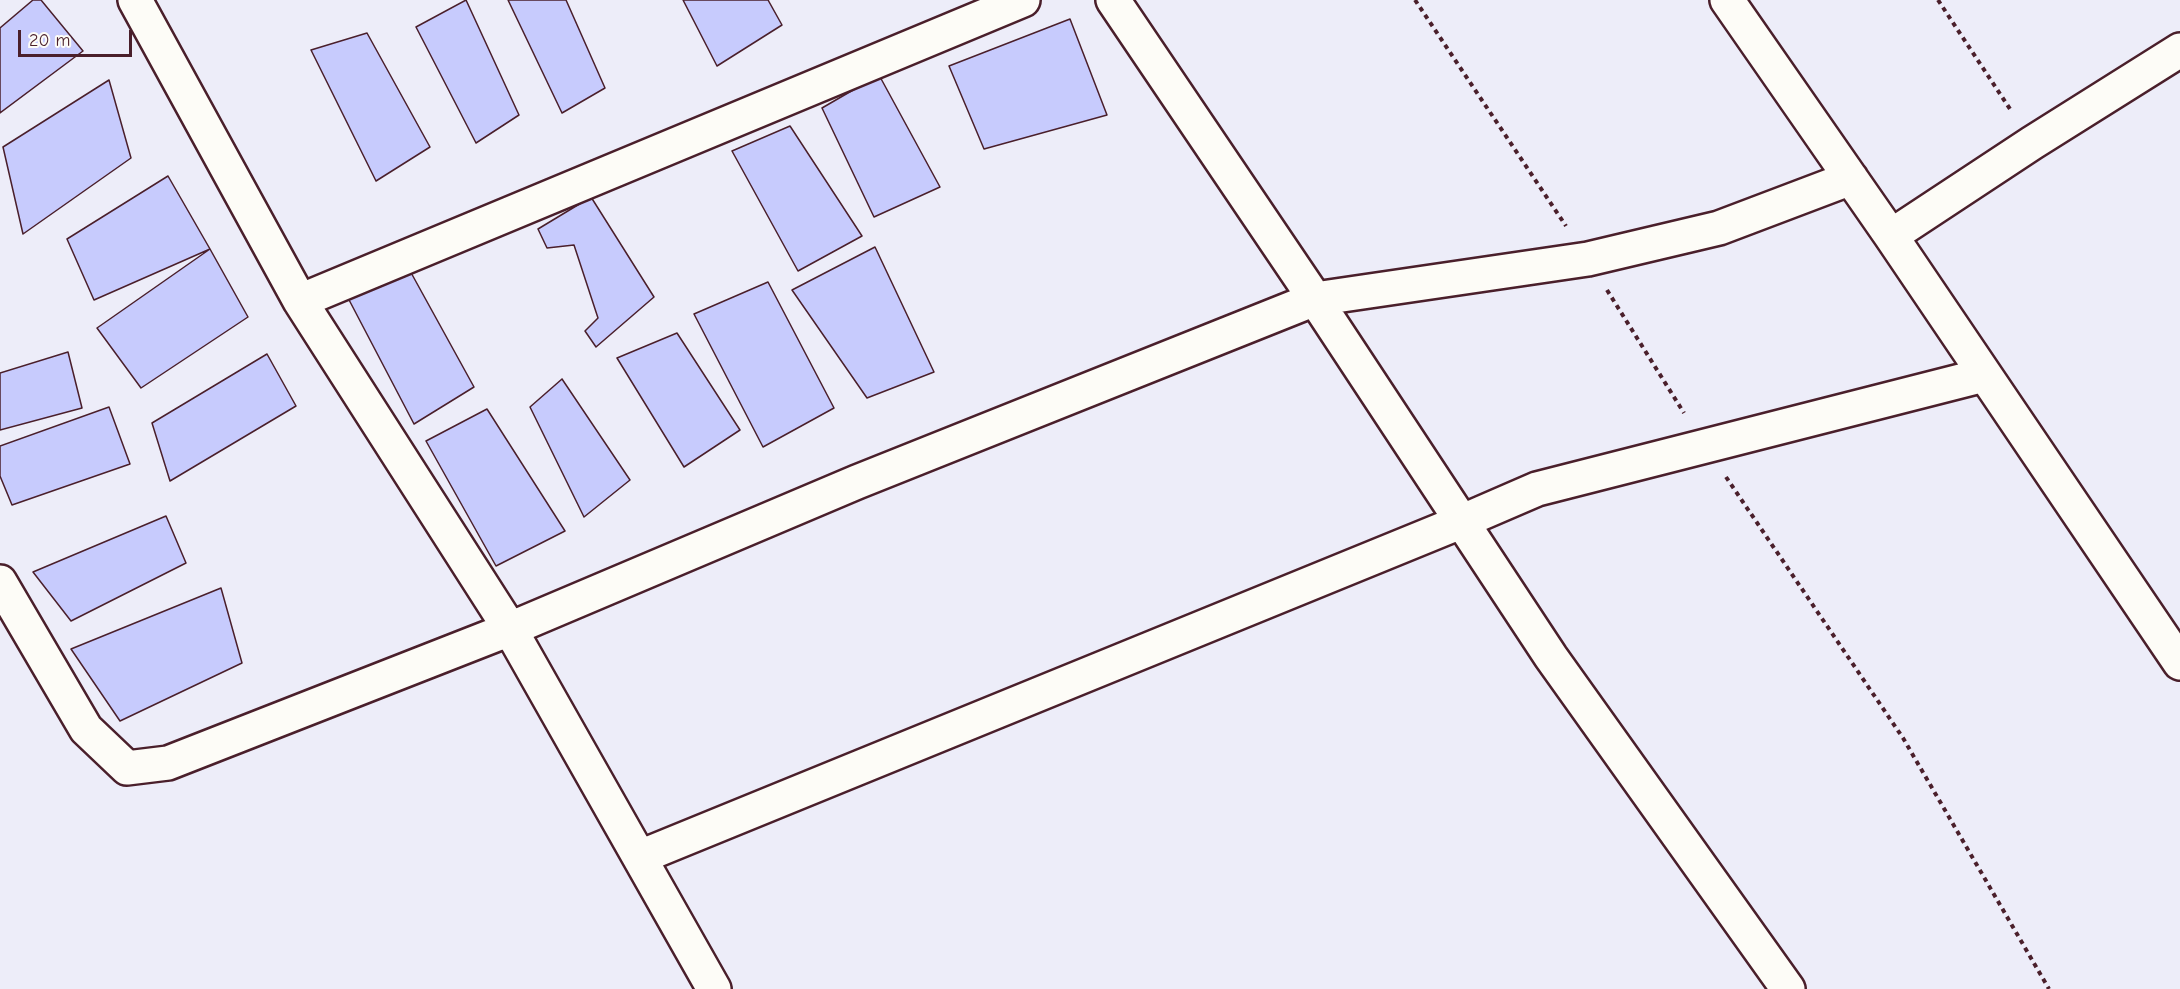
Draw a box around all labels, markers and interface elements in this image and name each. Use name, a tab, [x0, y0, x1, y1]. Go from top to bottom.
scale bar	[21, 18, 135, 56]
text: 20 m	[29, 30, 70, 51]

